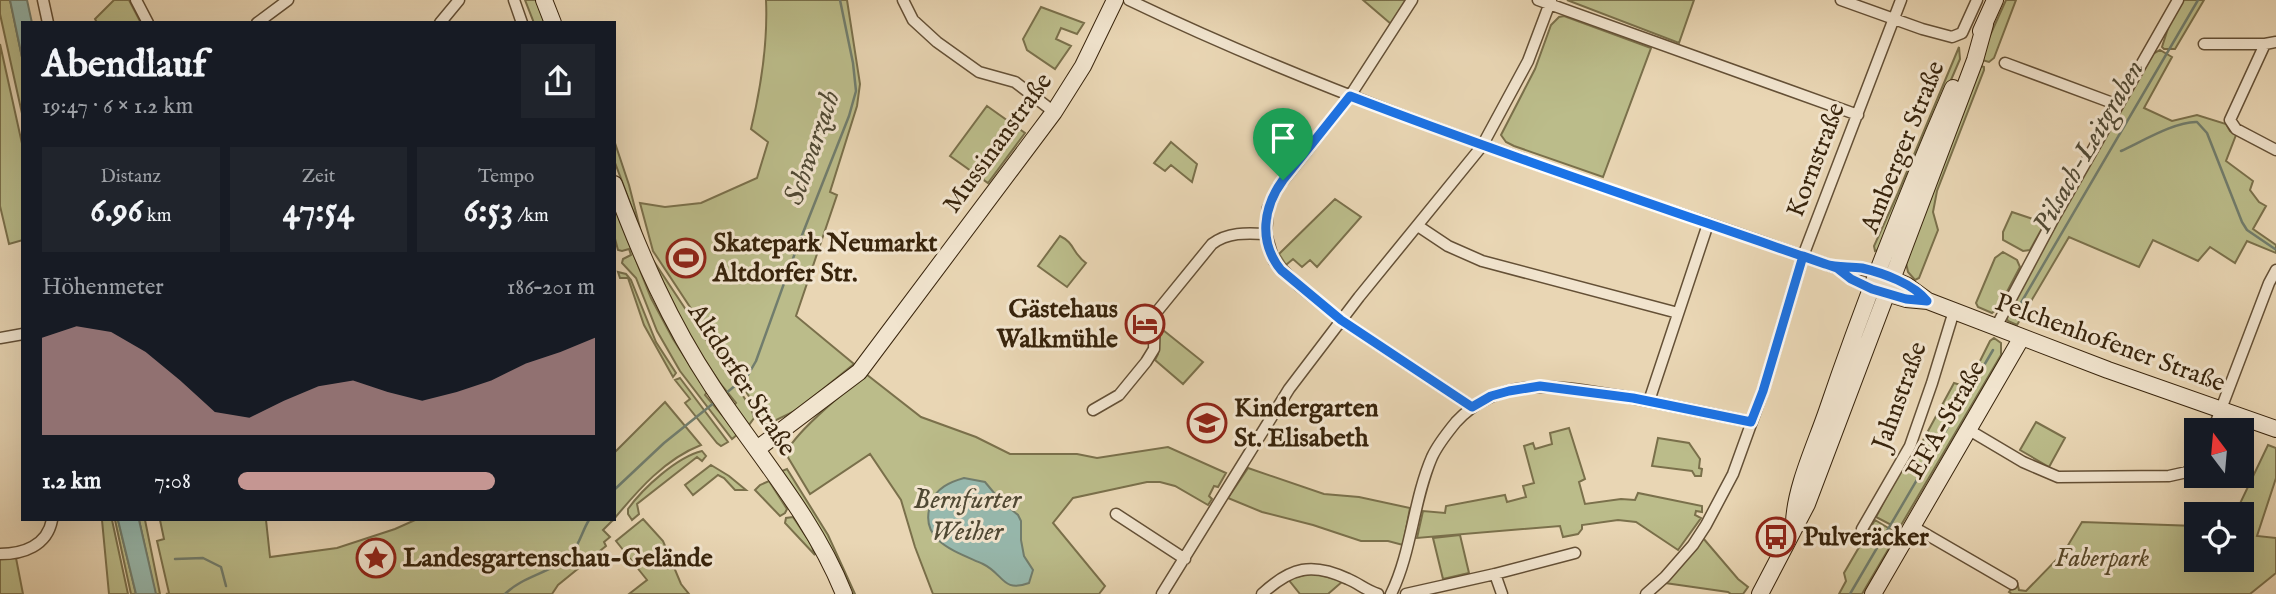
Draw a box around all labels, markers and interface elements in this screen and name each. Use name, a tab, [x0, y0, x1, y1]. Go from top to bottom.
text: Abendlauf	[42, 42, 206, 90]
button: share	[521, 44, 595, 118]
water label: Pilsach-Leitgraben	[2025, 54, 2153, 240]
street label: Amberger Straße	[1853, 56, 1953, 239]
street label: Mussinanstraße	[936, 66, 1060, 220]
water label: Schwarzach	[777, 86, 849, 210]
text: 19:47 · 6 × 1.2 km	[42, 92, 193, 121]
street label: Kornstraße	[1779, 98, 1853, 222]
pin	[1253, 108, 1313, 180]
icon: arrive	[1264, 119, 1302, 157]
text: Distanz	[100, 165, 161, 189]
text: Zeit	[302, 165, 335, 189]
text: Tempo	[478, 165, 534, 189]
text: 6.96	[90, 189, 142, 234]
text: 47:54	[283, 189, 354, 234]
text: 6:53	[464, 189, 513, 234]
text: km	[142, 204, 171, 228]
text: /km	[513, 204, 549, 228]
place label: Skatepark Neumarkt Altdorfer Str.	[712, 227, 938, 290]
sports icon: Skatepark Neumarkt Altdorfer Str.	[665, 237, 707, 279]
text: Höhenmeter	[42, 273, 164, 302]
text: 186–201 m	[507, 273, 595, 302]
street label: Pelchenhofener Straße	[1990, 286, 2230, 400]
place label: Gästehaus Walkmühle	[995, 293, 1118, 356]
street label: Altdorfer Straße	[680, 296, 804, 463]
hotel icon: Gästehaus Walkmühle	[1124, 303, 1166, 345]
street label: Jahnstraße	[1864, 337, 1935, 458]
street label: EFA-Straße	[1899, 355, 1993, 485]
place label: Kindergarten St. Elisabeth	[1234, 392, 1379, 455]
school or university icon: Kindergarten St. Elisabeth	[1186, 402, 1228, 444]
north arrow	[2184, 418, 2254, 488]
map controls	[2184, 418, 2254, 572]
text: 1.2 km	[42, 467, 101, 496]
text: 7:08	[154, 467, 191, 496]
water label: Bernfurter Weiher	[913, 483, 1022, 550]
button: locate	[2184, 502, 2254, 572]
bus stop icon: Pulveräcker	[1755, 516, 1797, 558]
place label: Pulveräcker	[1803, 521, 1929, 554]
place icon: Landesgartenschau-Gelände	[355, 537, 397, 579]
place label: Landesgartenschau-Gelände	[403, 542, 713, 575]
park label: Faberpark	[2055, 542, 2150, 575]

